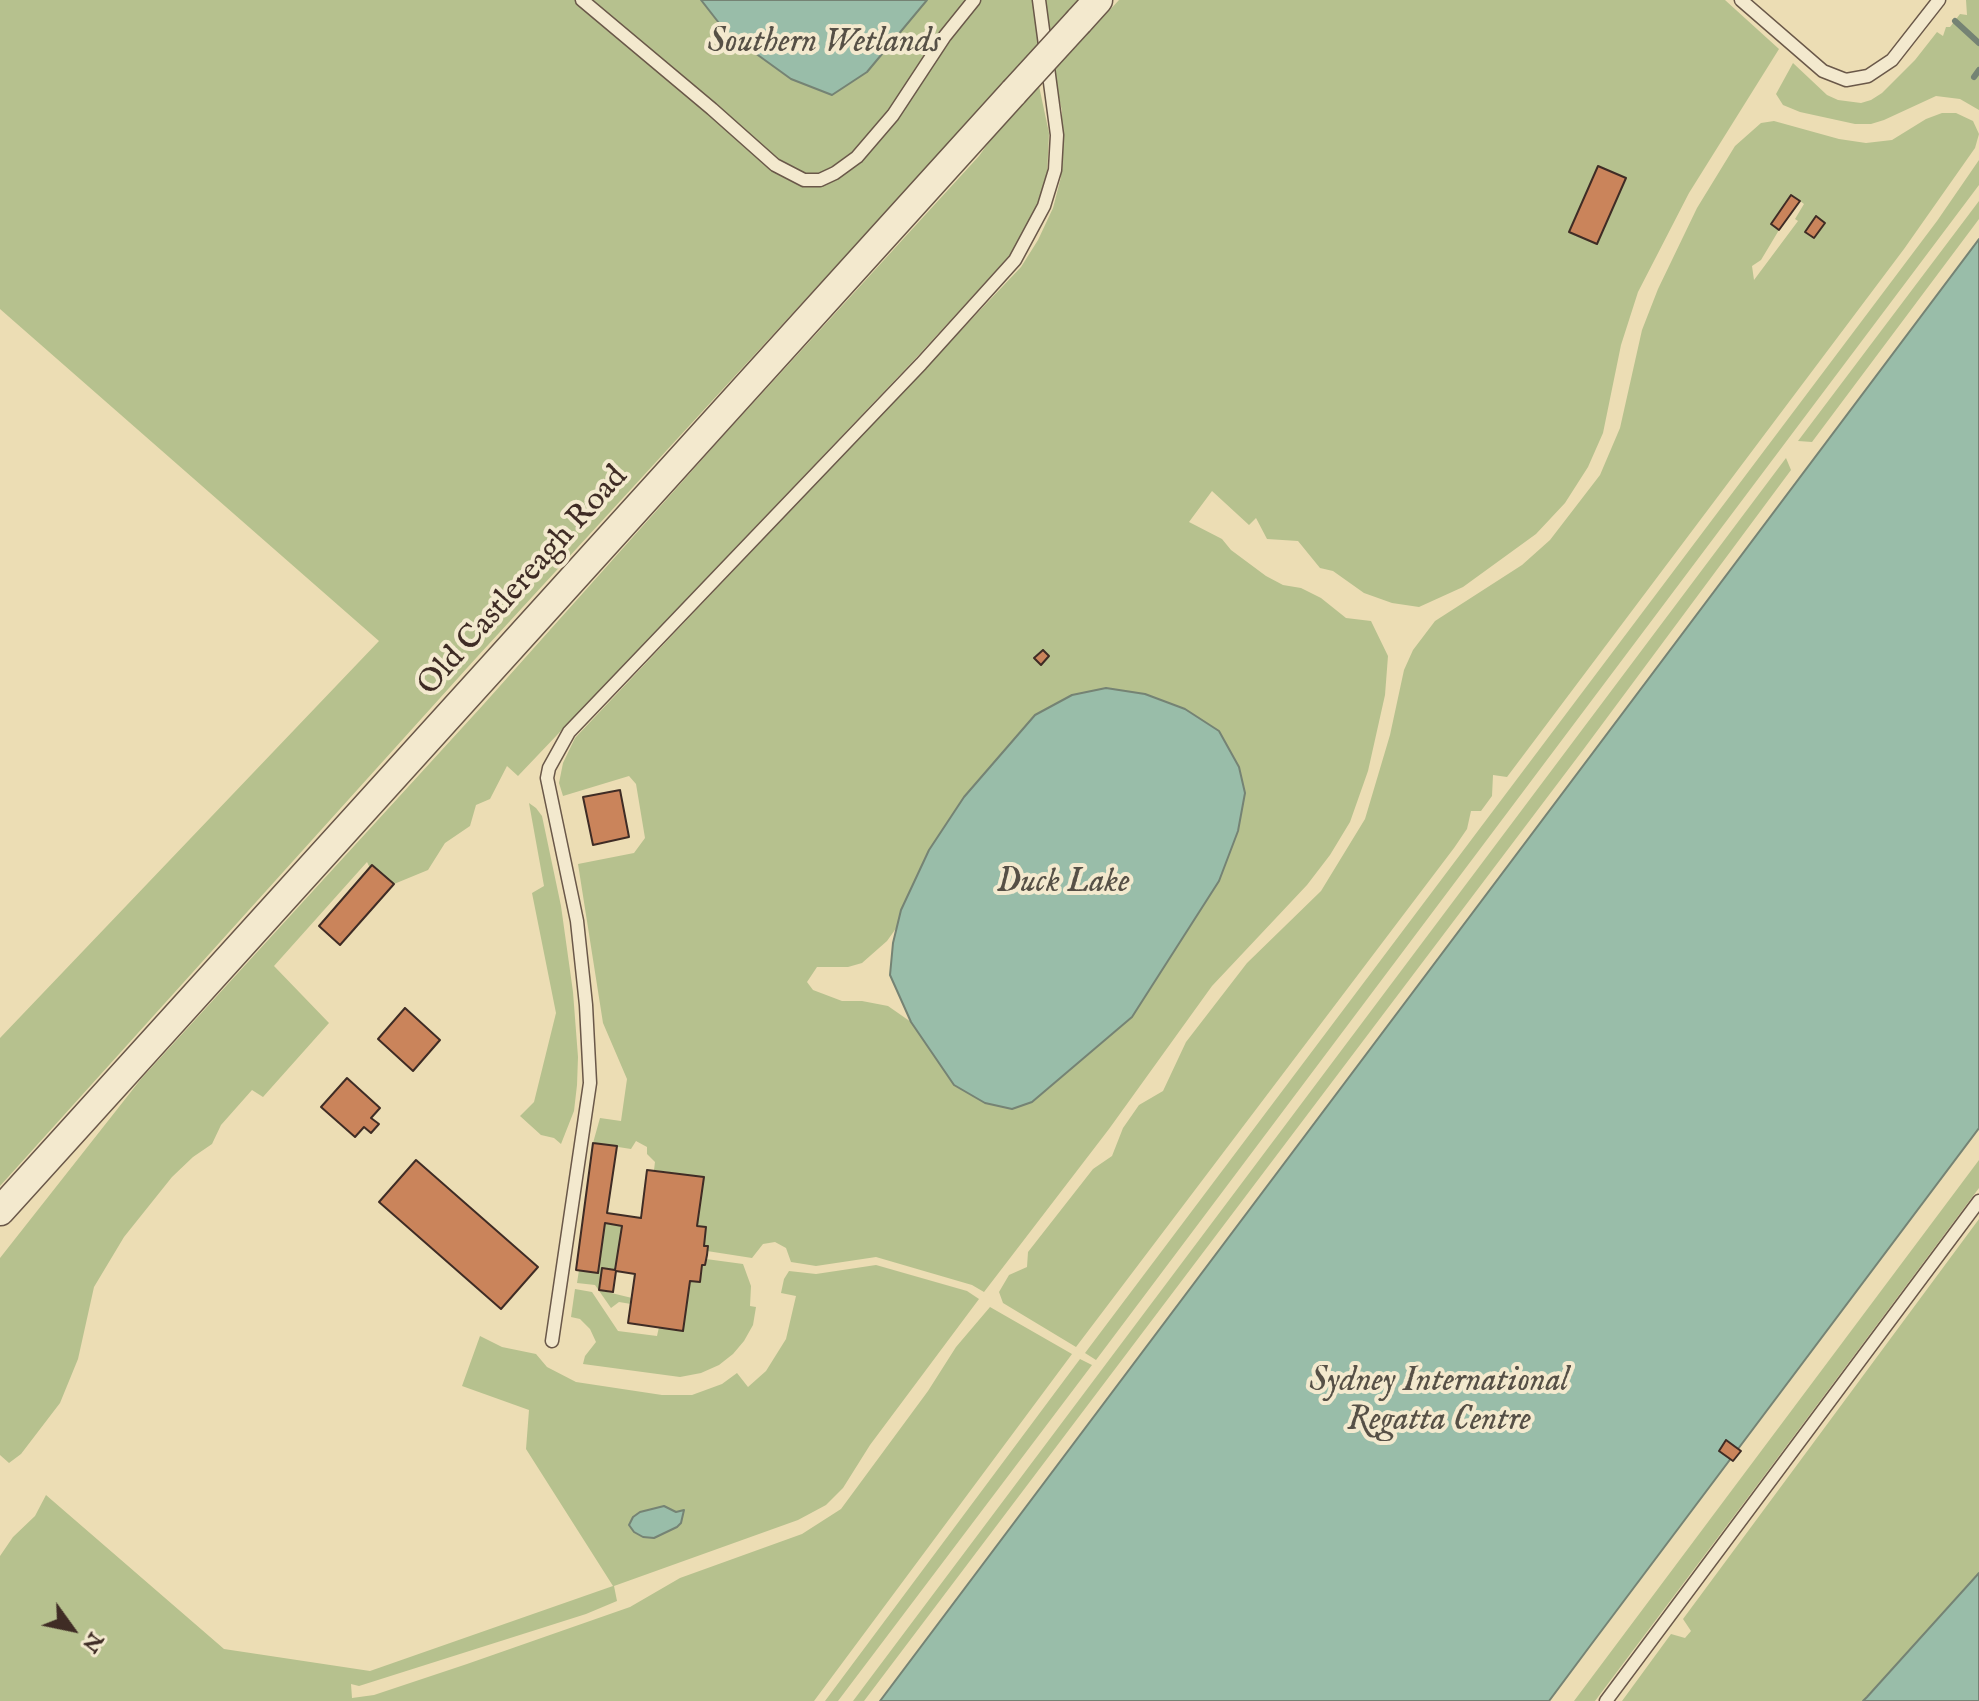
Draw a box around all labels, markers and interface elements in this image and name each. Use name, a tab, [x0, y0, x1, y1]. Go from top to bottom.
water label: Southern Wetlands	[707, 24, 941, 64]
street label: Old Castlereagh Road	[411, 459, 637, 705]
water label: Duck Lake	[996, 864, 1130, 904]
water label: Sydney International Regatta Centre	[1309, 1363, 1569, 1442]
north arrow	[32, 1589, 112, 1669]
text: N	[75, 1626, 109, 1658]

